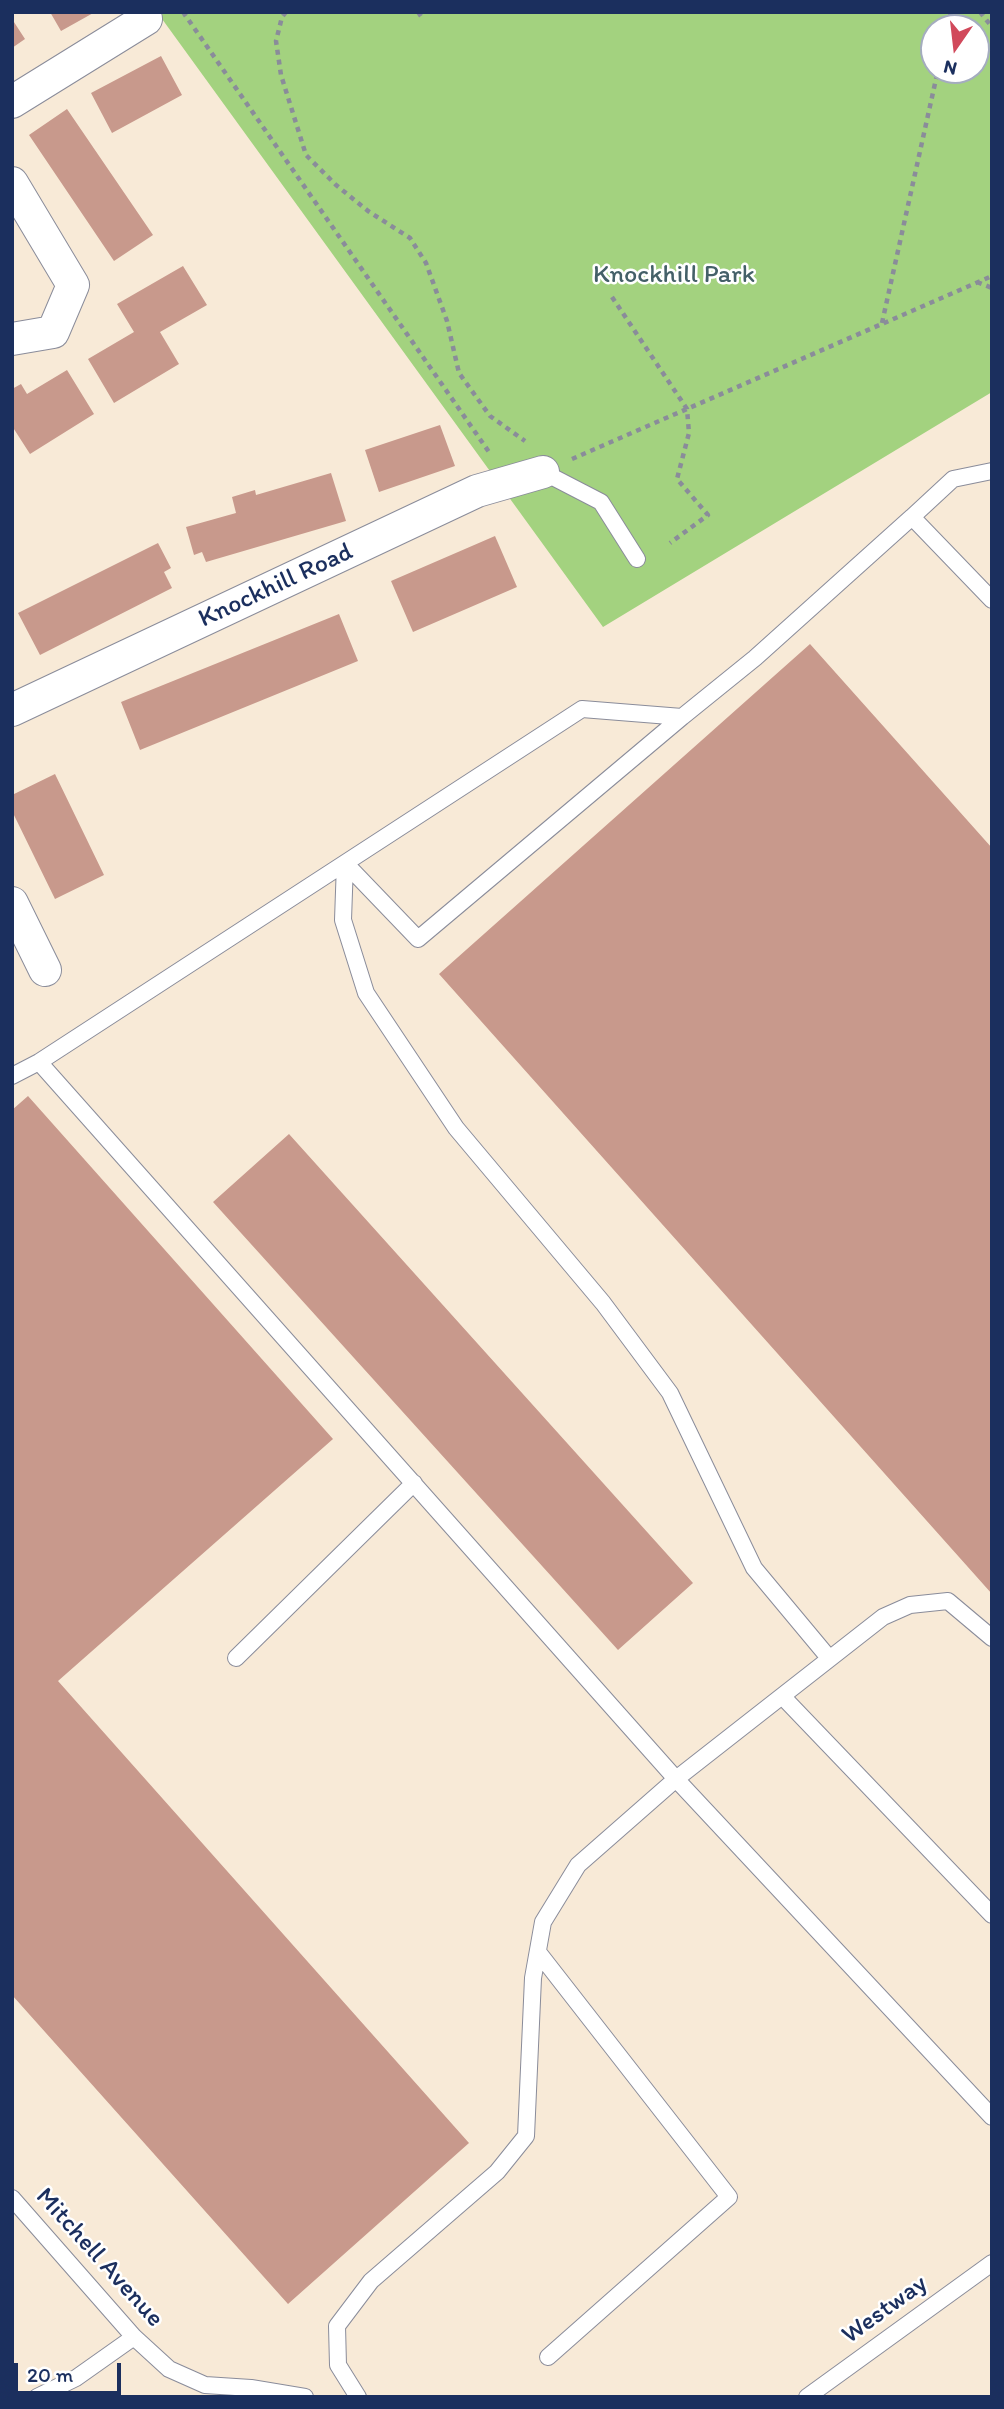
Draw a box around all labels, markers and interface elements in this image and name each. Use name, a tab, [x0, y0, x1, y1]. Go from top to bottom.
north arrow	[920, 14, 990, 84]
text: N	[941, 55, 959, 81]
park label: Knockhill Park	[593, 259, 755, 291]
street label: Knockhill Road	[194, 537, 358, 635]
street label: Mitchell Avenue	[28, 2182, 170, 2334]
street label: Westway	[836, 2269, 934, 2351]
scale bar	[18, 2350, 124, 2394]
text: 20 m	[27, 2362, 73, 2387]

